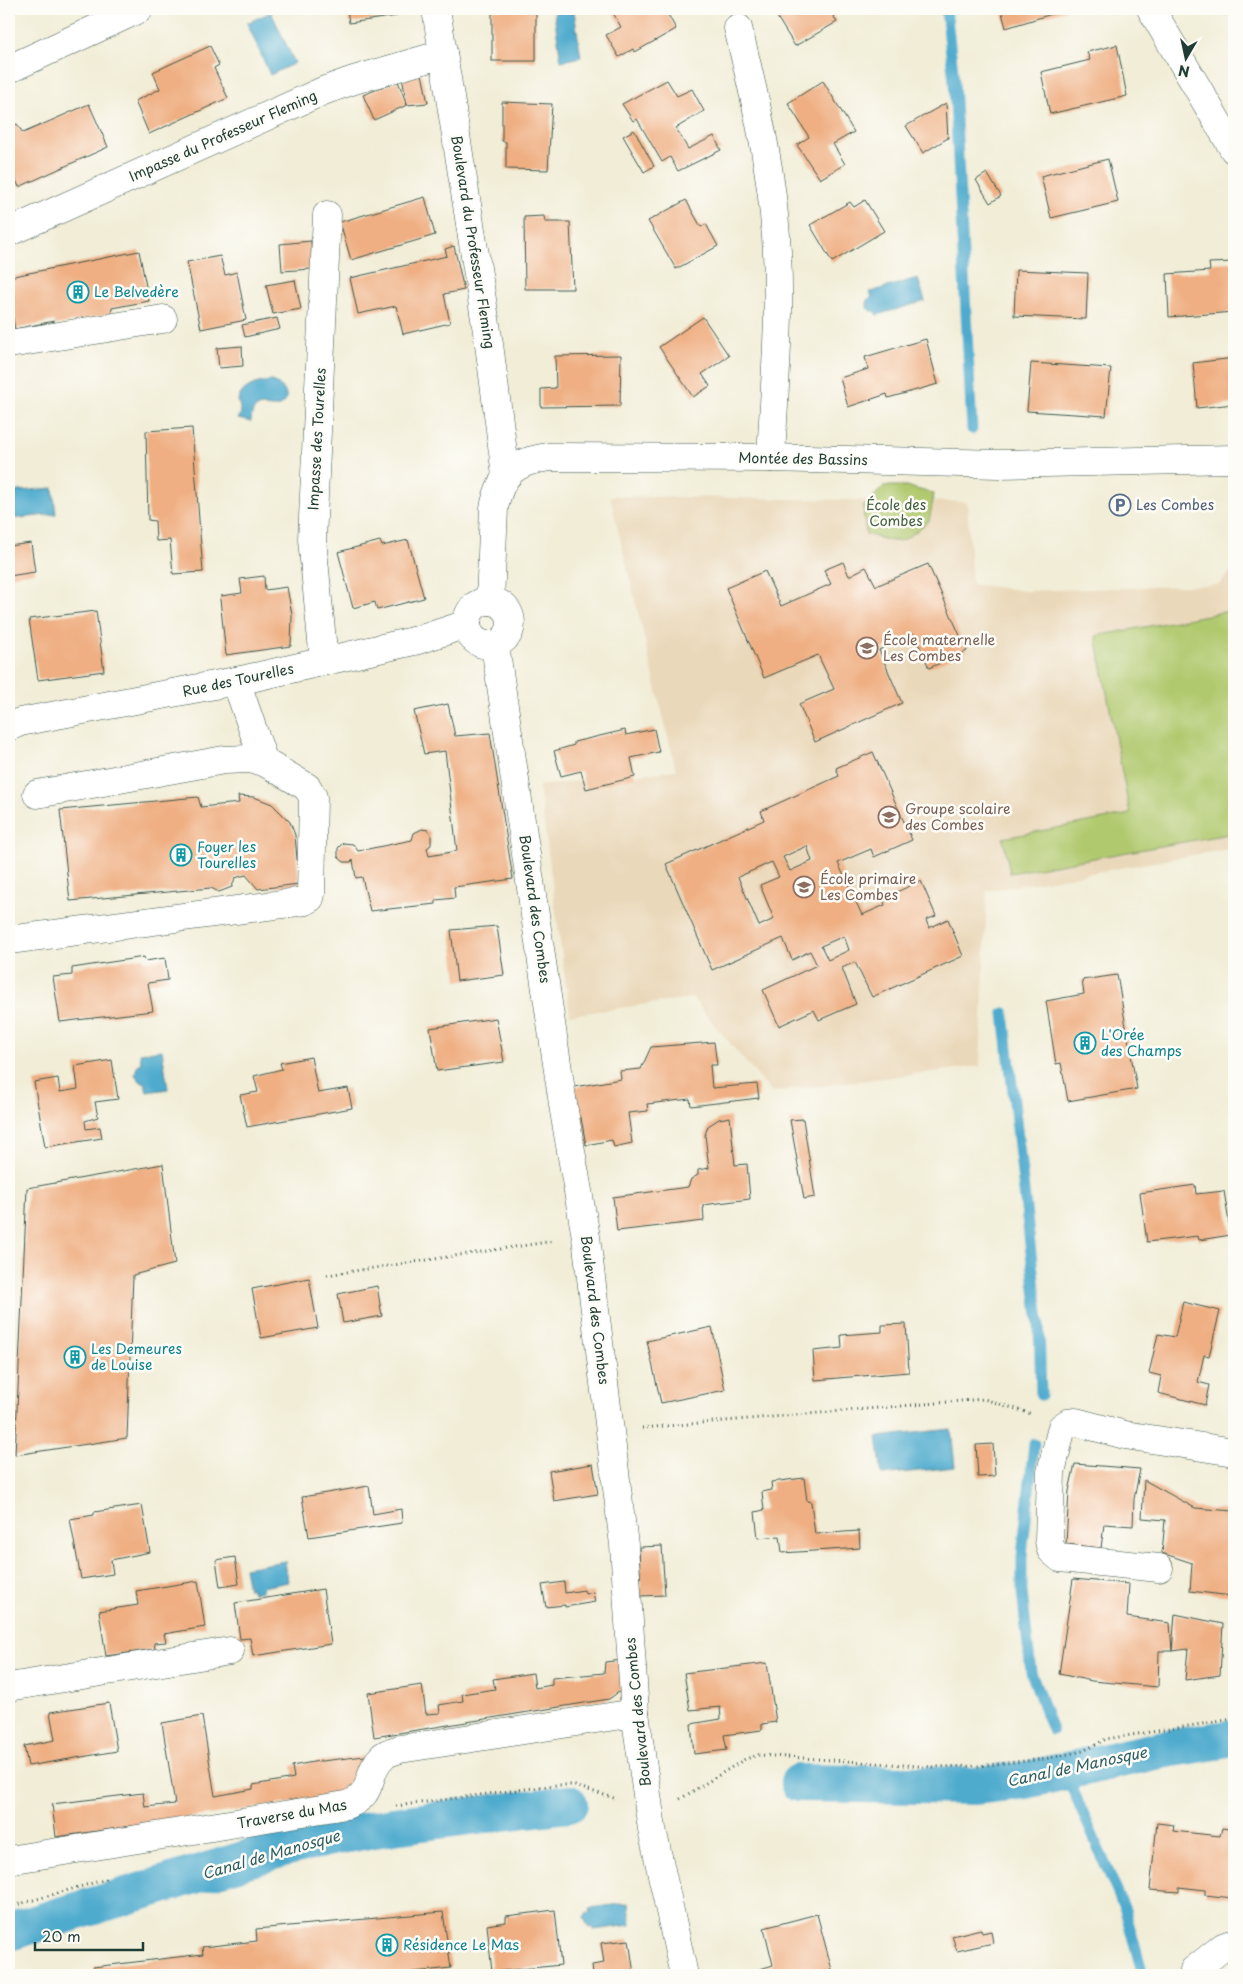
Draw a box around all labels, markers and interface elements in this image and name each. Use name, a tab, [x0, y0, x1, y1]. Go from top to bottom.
north arrow	[1160, 32, 1210, 82]
text: N	[1177, 60, 1191, 83]
street label: Impasse du Professeur Fleming	[126, 85, 320, 187]
street label: Boulevard du Professeur Fleming	[446, 134, 501, 350]
building icon: Le Belvedère	[66, 280, 90, 304]
place label: Le Belvedère	[94, 281, 179, 302]
street label: Impasse des Tourelles	[302, 367, 331, 511]
street label: Montée des Bassins	[738, 447, 868, 470]
parking icon: Les Combes	[1108, 493, 1132, 517]
park label: École des Combes	[866, 494, 926, 531]
place label: Les Combes	[1136, 494, 1214, 515]
place label: École maternelle Les Combes	[883, 629, 996, 666]
school or university icon: École maternelle Les Combes	[855, 636, 879, 660]
street label: Rue des Tourelles	[180, 657, 295, 702]
place label: Groupe scolaire des Combes	[905, 798, 1011, 835]
school or university icon: Groupe scolaire des Combes	[877, 805, 901, 829]
street label: Boulevard des Combes	[515, 833, 556, 985]
place label: Foyer les Tourelles	[197, 836, 256, 873]
building icon: Foyer les Tourelles	[169, 843, 193, 867]
place label: École primaire Les Combes	[820, 868, 916, 905]
school or university icon: École primaire Les Combes	[792, 875, 816, 899]
place label: L'Orée des Champs	[1101, 1024, 1182, 1061]
building icon: L'Orée des Champs	[1073, 1031, 1097, 1055]
street label: Boulevard des Combes	[576, 1234, 615, 1386]
place label: Les Demeures de Louise	[91, 1338, 182, 1375]
building icon: Les Demeures de Louise	[63, 1345, 87, 1369]
street label: Boulevard des Combes	[619, 1636, 656, 1788]
water label: Canal de Manosque	[1005, 1739, 1150, 1792]
street label: Traverse du Mas	[236, 1794, 348, 1833]
water label: Canal de Manosque	[199, 1823, 343, 1884]
scale bar	[35, 1919, 142, 1951]
text: 20 m	[42, 1924, 81, 1947]
building icon: Résidence Le Mas	[375, 1933, 399, 1957]
place label: Résidence Le Mas	[403, 1934, 519, 1955]

